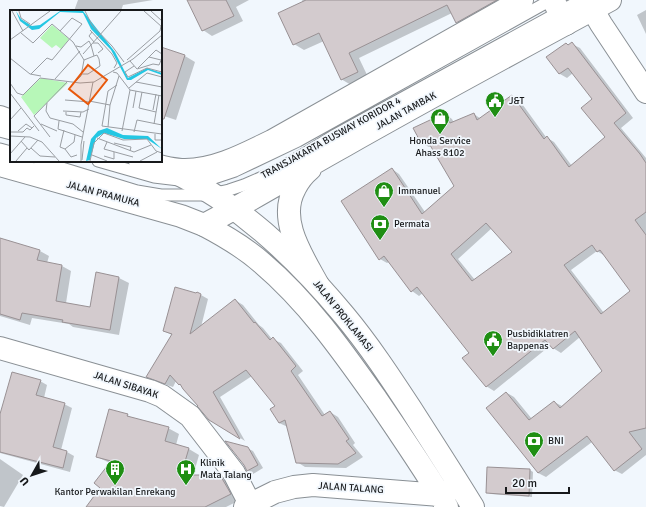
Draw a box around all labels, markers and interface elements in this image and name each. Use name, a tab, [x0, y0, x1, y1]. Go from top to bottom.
inset map	[10, 10, 162, 162]
street label: JALAN TAMBAK	[374, 89, 438, 133]
public building icon: J&T	[484, 90, 506, 118]
street label: TRANSJAKARTA BUSWAY KORIDOR 4	[259, 94, 403, 181]
place label: J&T	[509, 95, 524, 107]
shop icon: Honda Service Ahass 8102	[429, 107, 451, 135]
place label: Honda Service Ahass 8102	[409, 135, 471, 159]
street label: JALAN PRAMUKA	[65, 178, 141, 210]
shop icon: Immanuel	[373, 180, 395, 208]
place label: Immanuel	[398, 185, 441, 197]
bank icon: Permata	[369, 213, 391, 241]
place label: Permata	[394, 218, 430, 230]
street label: JALAN PROKLAMASI	[310, 278, 376, 354]
place label: Pusbidiklatren Bappenas	[507, 328, 569, 352]
public building icon: Pusbidiklatren Bappenas	[482, 329, 504, 357]
street label: JALAN SIBAYAK	[92, 369, 160, 401]
bank icon: BNI	[523, 430, 545, 458]
place label: BNI	[548, 435, 564, 447]
north arrow	[12, 455, 52, 495]
place label: Klinik Mata Talang	[200, 457, 252, 481]
building icon: Kantor Perwakilan Enrekang	[104, 458, 126, 486]
hospital icon: Klinik Mata Talang	[175, 458, 197, 486]
scale bar	[506, 469, 569, 495]
text: U	[17, 474, 32, 488]
text: 20 m	[512, 476, 537, 491]
street label: JALAN TALANG	[318, 480, 384, 496]
place label: Kantor Perwakilan Enrekang	[54, 486, 176, 498]

